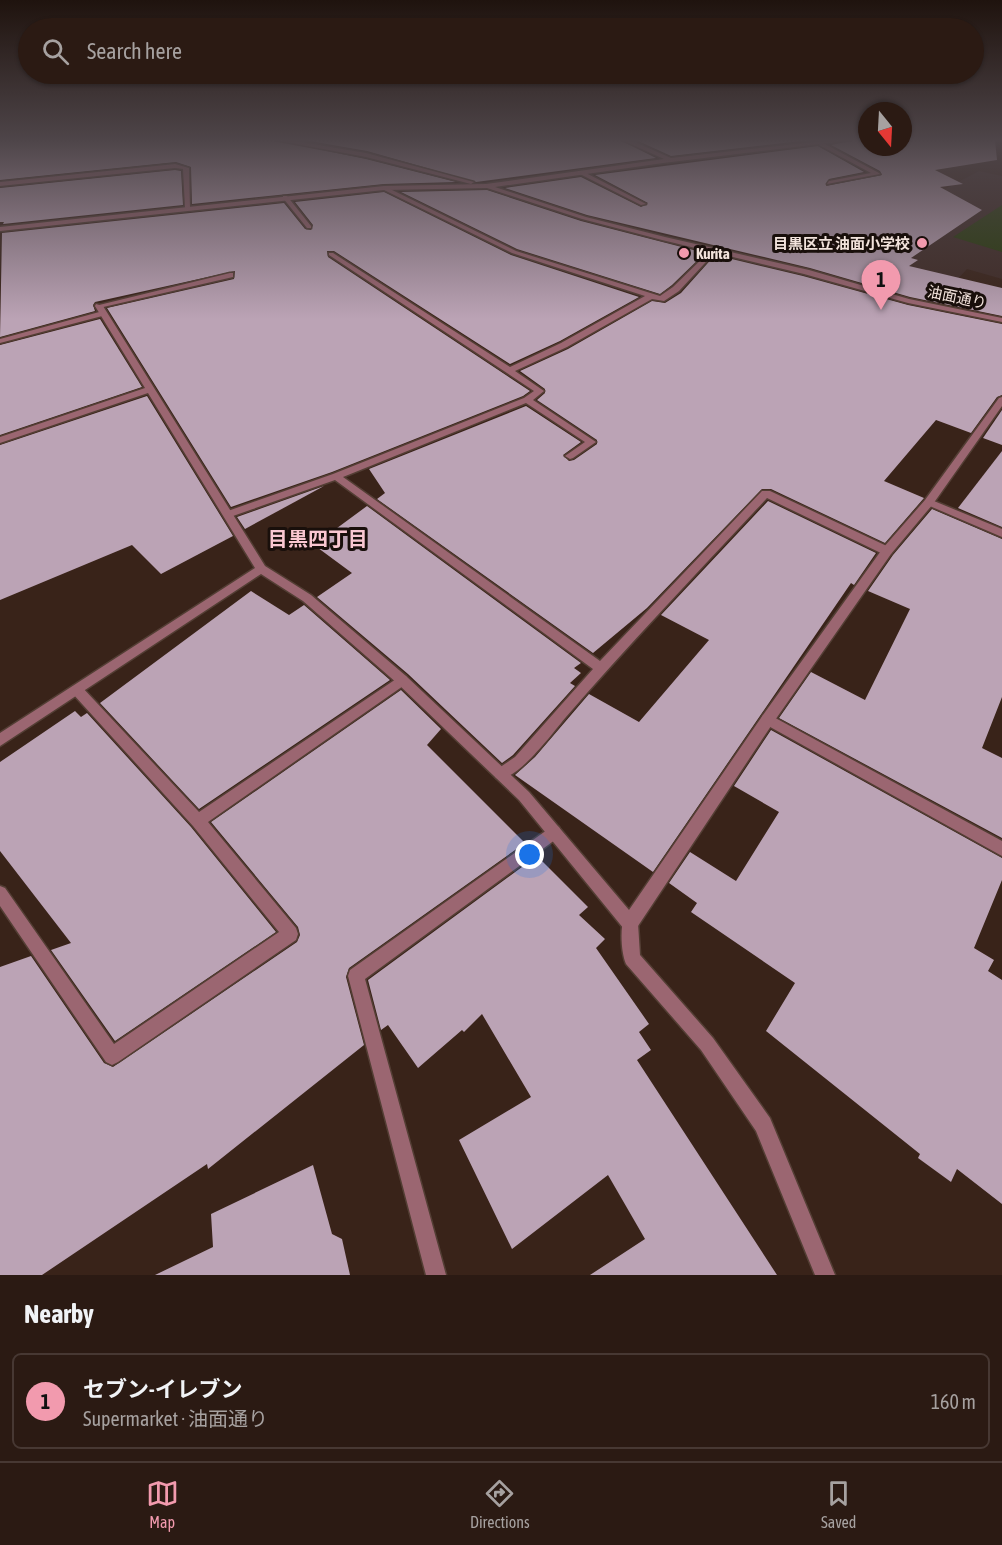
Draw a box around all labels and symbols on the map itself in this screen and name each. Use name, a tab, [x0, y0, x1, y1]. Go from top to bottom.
north arrow	[858, 102, 912, 156]
place label: 目黒区立 油面小学校	[773, 235, 910, 252]
marker: 目黒区立 油面小学校	[915, 236, 929, 250]
place label: Kurita	[696, 245, 730, 262]
marker: Kurita	[677, 246, 691, 260]
pin: 1	[862, 260, 900, 310]
street label: 油面通り	[926, 282, 988, 312]
district label: 目黒四丁目	[268, 527, 368, 550]
your location	[515, 840, 544, 869]

